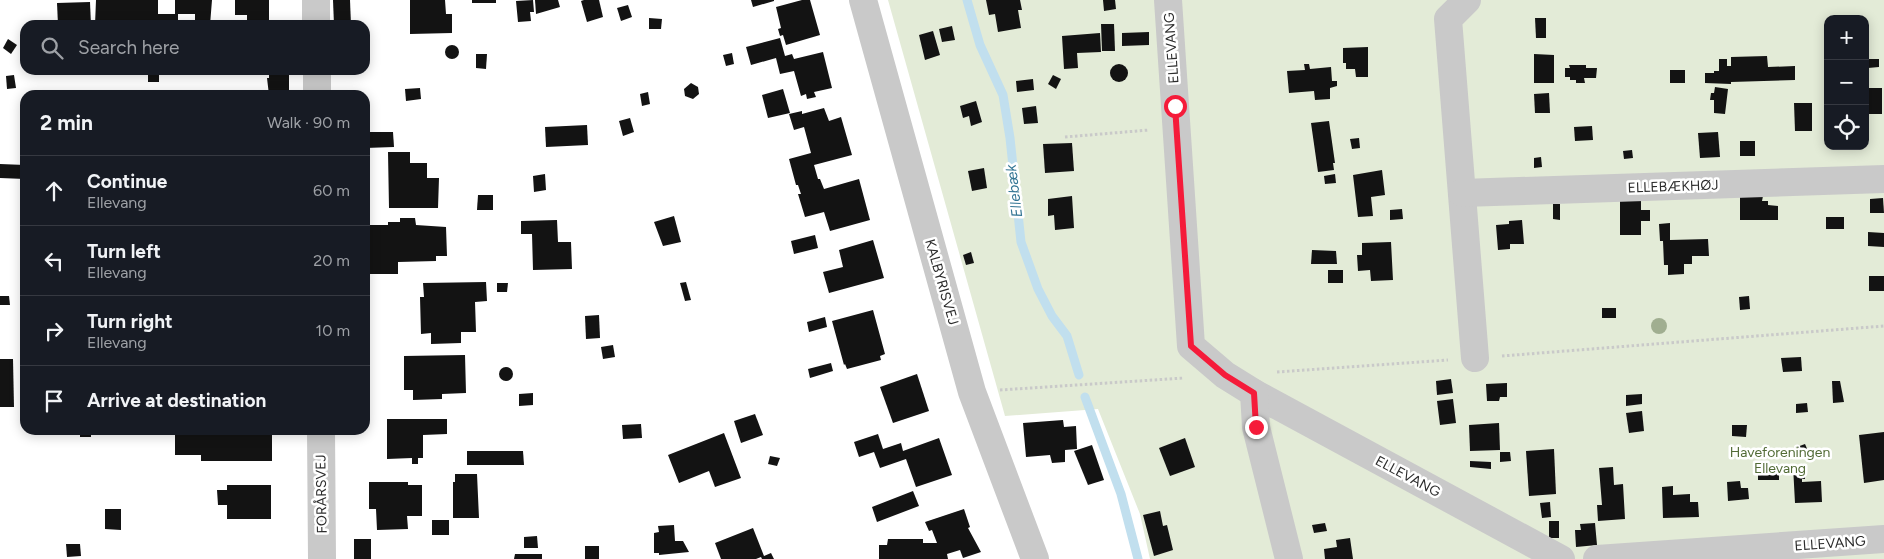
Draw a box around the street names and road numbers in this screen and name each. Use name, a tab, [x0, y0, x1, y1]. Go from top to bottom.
street label: ELLEVANG	[1161, 12, 1182, 84]
street label: ELLEBÆKHØJ	[1627, 176, 1719, 197]
street label: KALBYRISVEJ	[921, 237, 962, 327]
street label: ELLEVANG	[1372, 452, 1443, 501]
street label: FORÅRSVEJ	[312, 454, 331, 534]
street label: ELLEVANG	[1794, 533, 1866, 554]

